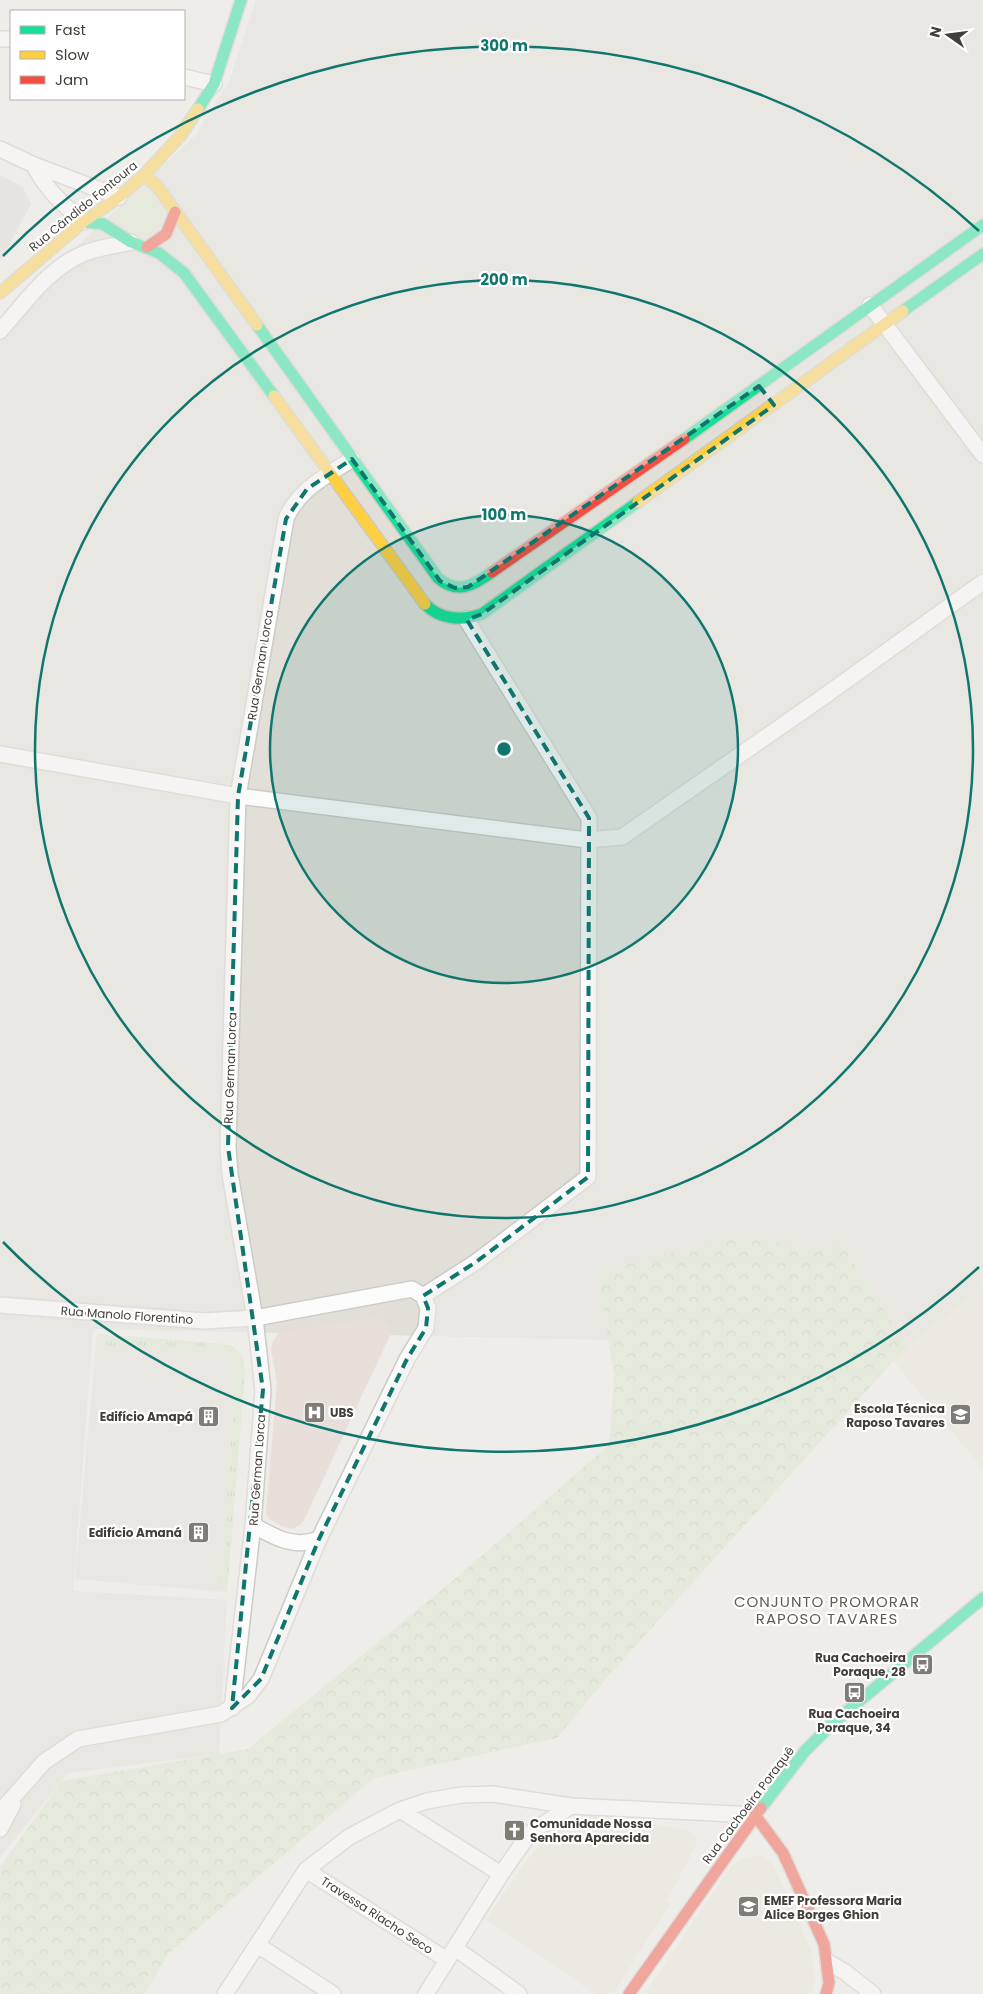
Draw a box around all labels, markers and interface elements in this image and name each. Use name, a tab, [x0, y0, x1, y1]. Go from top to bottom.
legend	[10, 10, 185, 100]
north arrow	[923, 10, 973, 60]
text: Fast	[55, 19, 86, 40]
text: N	[924, 24, 946, 39]
text: 300 m	[480, 35, 528, 56]
text: Slow	[55, 44, 90, 65]
text: Jam	[55, 69, 89, 90]
street label: Rua Cândido Fontoura	[25, 157, 141, 255]
text: 200 m	[480, 269, 528, 290]
text: 100 m	[482, 504, 526, 525]
street label: Rua German Lorca	[243, 609, 277, 721]
centre of rings	[495, 740, 513, 758]
street label: Rua German Lorca	[220, 1012, 240, 1124]
street label: Rua Manolo Florentino	[60, 1302, 194, 1328]
hospital icon: UBS	[302, 1400, 326, 1424]
place label: Escola Técnica Raposo Tavares	[846, 1400, 945, 1431]
school or university icon: Escola Técnica Raposo Tavares	[949, 1403, 973, 1427]
building icon: Edifício Amapá	[197, 1404, 221, 1428]
place label: UBS	[330, 1404, 354, 1421]
place label: Edifício Amapá	[100, 1408, 193, 1425]
street label: Rua German Lorca	[245, 1414, 269, 1526]
building icon: Edifício Amaná	[186, 1520, 210, 1544]
place label: Edifício Amaná	[89, 1524, 182, 1541]
district label: CONJUNTO PROMORAR RAPOSO TAVARES	[734, 1591, 920, 1629]
place label: Rua Cachoeira Poraque, 28	[815, 1649, 906, 1680]
bus stop icon: Rua Cachoeira Poraque, 28	[910, 1652, 934, 1676]
bus stop icon: Rua Cachoeira Poraque, 34	[842, 1680, 866, 1704]
place label: Rua Cachoeira Poraque, 34	[808, 1705, 900, 1736]
street label: Rua Cachoeira Poraquê	[698, 1743, 798, 1867]
place label: Comunidade Nossa Senhora Aparecida	[530, 1815, 652, 1846]
church icon: Comunidade Nossa Senhora Aparecida	[502, 1818, 526, 1842]
street label: Travessa Riacho Seco	[318, 1872, 437, 1958]
place label: EMEF Professora Maria Alice Borges Ghion	[764, 1892, 902, 1923]
school or university icon: EMEF Professora Maria Alice Borges Ghion	[736, 1895, 760, 1919]

